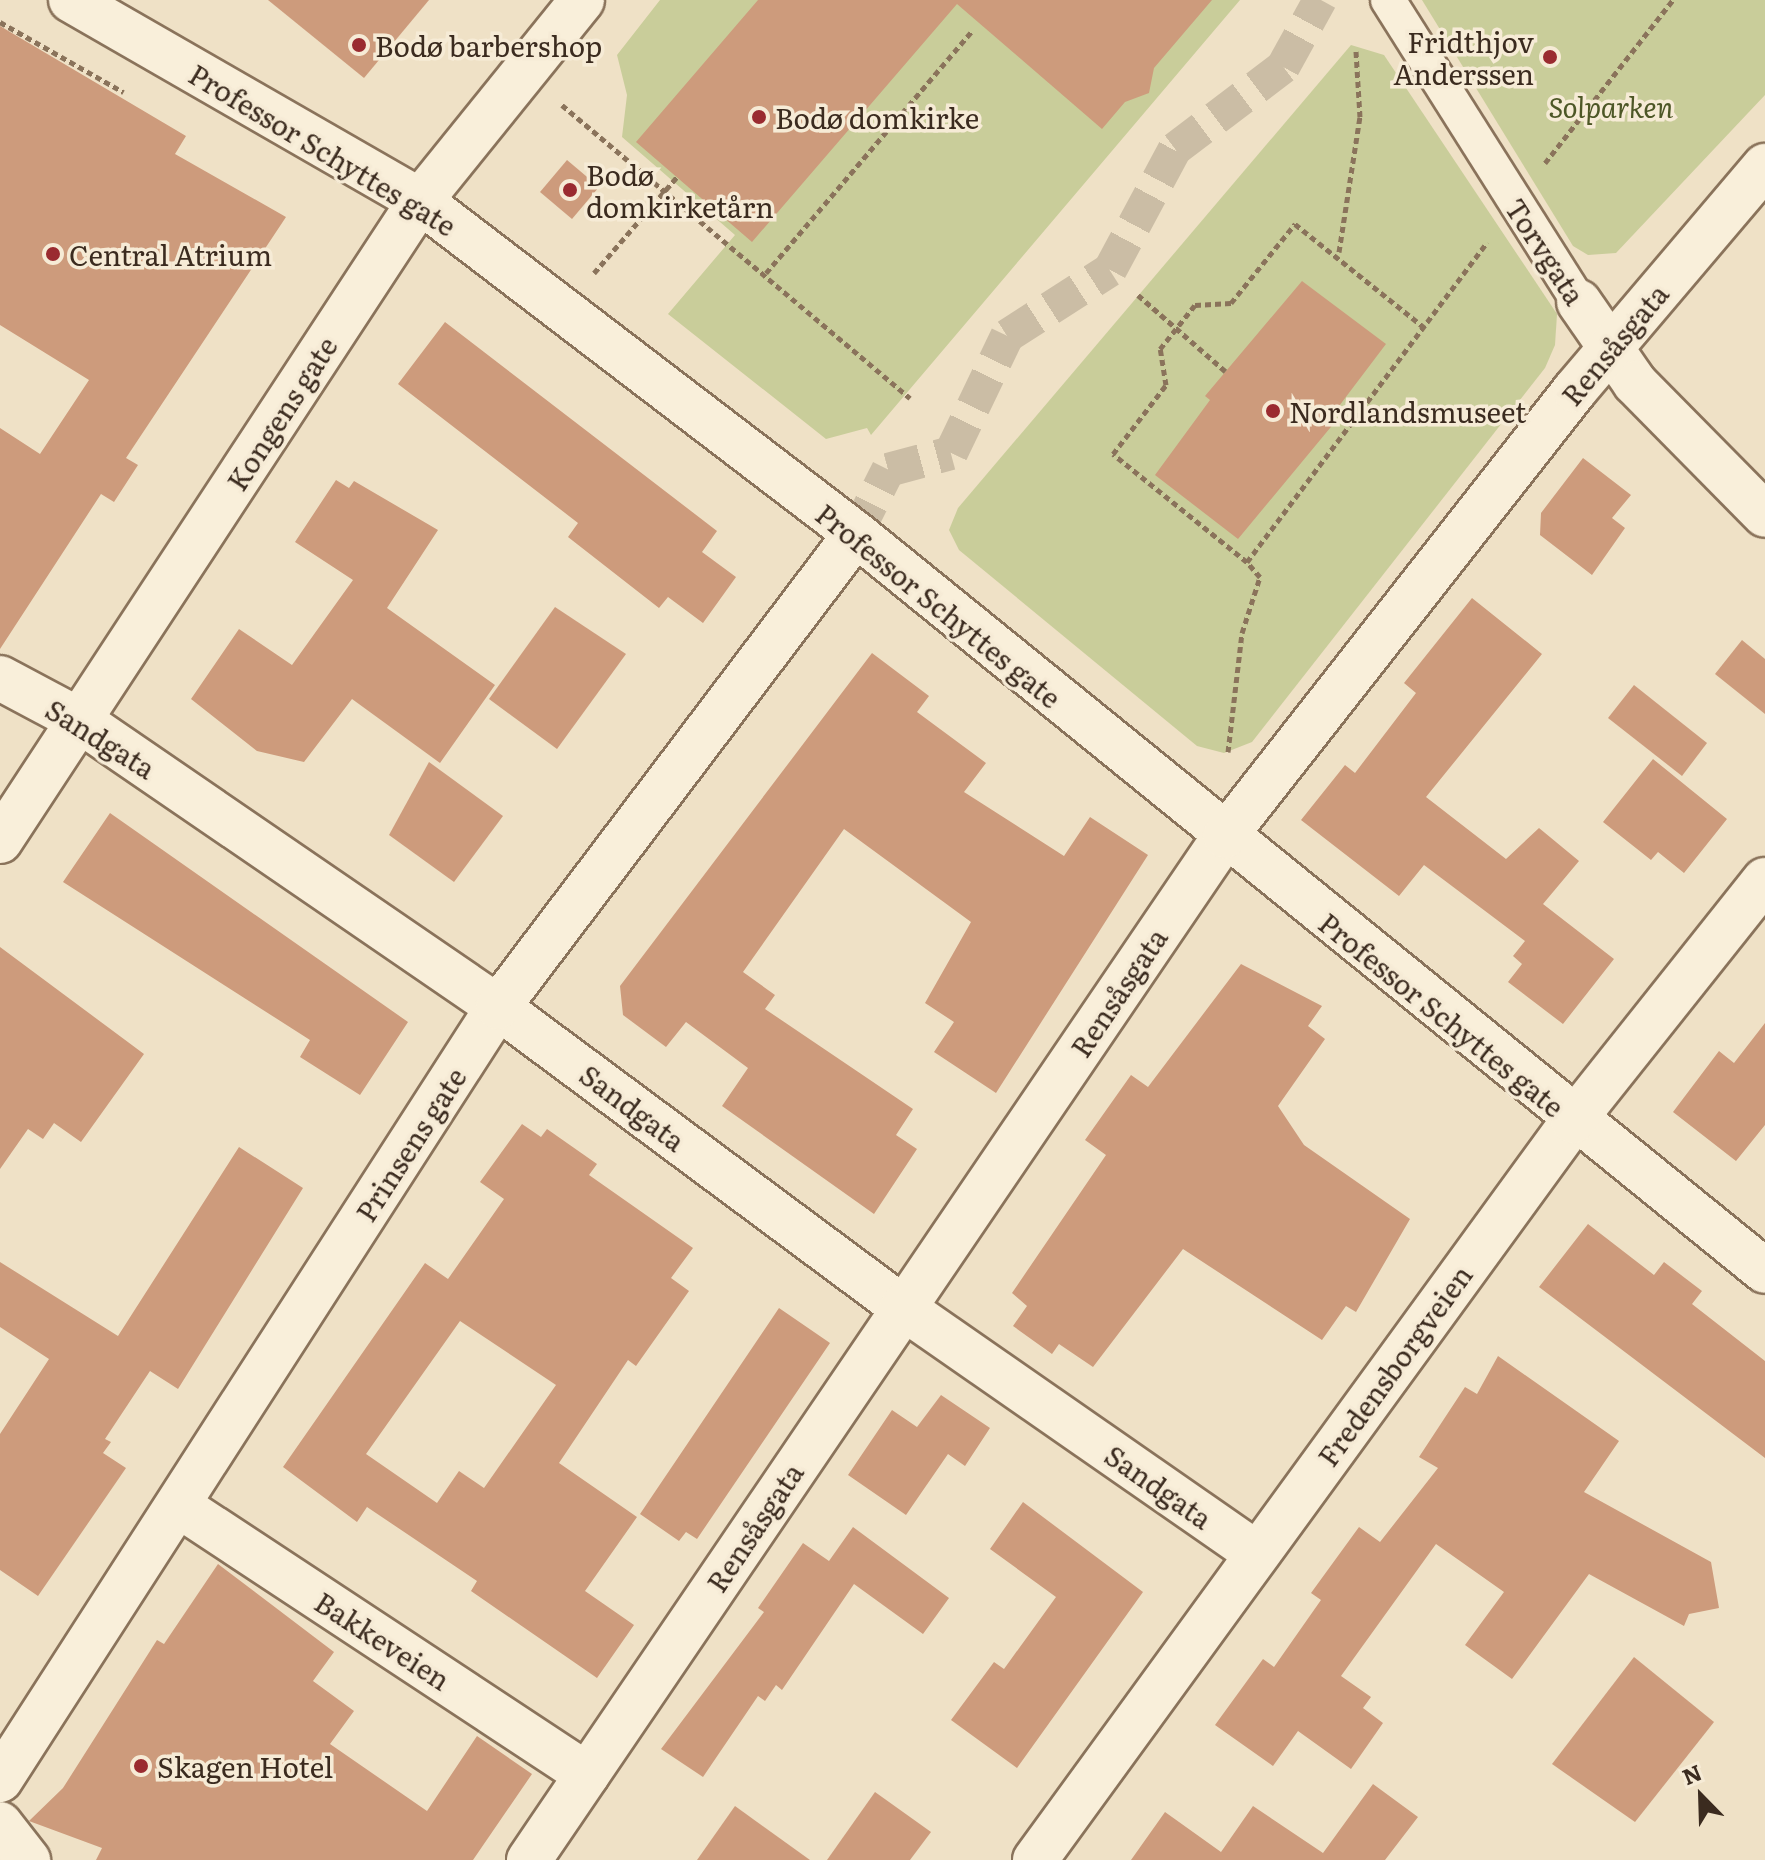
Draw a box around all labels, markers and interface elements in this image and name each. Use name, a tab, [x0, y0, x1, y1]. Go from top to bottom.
place label: Fridthjov Anderssen	[1393, 24, 1534, 90]
place label: Bodø barbershop	[375, 28, 602, 62]
marker: Bodø barbershop	[350, 36, 368, 54]
marker: Fridthjov Anderssen	[1541, 48, 1559, 66]
street label: Professor Schyttes gate	[184, 56, 462, 242]
park label: Solparken	[1549, 89, 1673, 123]
place label: Bodø domkirke	[775, 100, 979, 134]
marker: Bodø domkirke	[750, 108, 768, 126]
place label: Bodø domkirketårn	[586, 157, 774, 223]
marker: Bodø domkirketårn	[561, 181, 579, 199]
street label: Torvgata	[1499, 192, 1593, 310]
place label: Central Atrium	[69, 237, 272, 271]
marker: Central Atrium	[44, 245, 62, 263]
street label: Rensåsgata	[1554, 277, 1674, 411]
street label: Kongens gate	[219, 330, 343, 496]
place label: Nordlandsmuseet	[1289, 394, 1526, 428]
marker: Nordlandsmuseet	[1264, 402, 1282, 420]
street label: Professor Schyttes gate	[810, 496, 1068, 714]
street label: Sandgata	[40, 691, 162, 785]
street label: Professor Schyttes gate	[1313, 905, 1571, 1123]
street label: Rensåsgata	[1063, 921, 1173, 1063]
street label: Sandgata	[574, 1057, 692, 1157]
street label: Prinsens gate	[348, 1061, 472, 1227]
street label: Fredensborgveien	[1310, 1258, 1478, 1472]
street label: Sandgata	[1099, 1437, 1219, 1535]
street label: Rensåsgata	[699, 1456, 809, 1598]
street label: Bakkeveien	[309, 1584, 457, 1696]
place label: Skagen Hotel	[157, 1749, 333, 1783]
text: N	[1676, 1755, 1706, 1792]
north arrow	[1661, 1756, 1741, 1836]
marker: Skagen Hotel	[132, 1757, 150, 1775]

